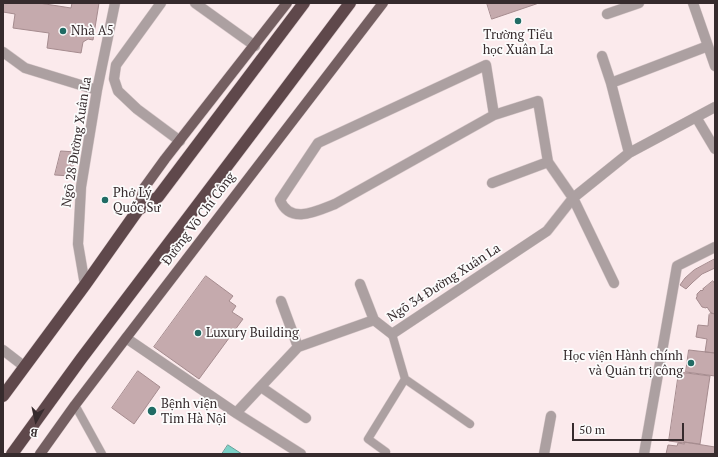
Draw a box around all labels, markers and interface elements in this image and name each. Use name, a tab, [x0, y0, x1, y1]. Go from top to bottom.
marker: Trường Tiểu học Xuân La	[513, 16, 523, 26]
place label: Nhà A5	[71, 23, 114, 39]
marker: Nhà A5	[58, 26, 68, 36]
place label: Trường Tiểu học Xuân La	[483, 27, 553, 58]
street label: Ngõ 28 Đường Xuân La	[59, 76, 95, 208]
street label: Đường Võ Chí Công	[159, 170, 239, 268]
place label: Phở Lý Quốc Sư	[113, 185, 161, 216]
marker: Phở Lý Quốc Sư	[100, 195, 110, 205]
street label: Ngõ 34 Đường Xuân La	[384, 241, 504, 325]
place label: Luxury Building	[206, 325, 299, 341]
marker: Luxury Building	[193, 328, 203, 338]
place label: Học viện Hành chính và Quản trị công	[563, 348, 683, 379]
marker: Học viện Hành chính và Quản trị công	[686, 358, 696, 368]
place label: Bệnh viện Tim Hà Nội	[161, 396, 226, 427]
north arrow	[16, 401, 56, 441]
marker: Bệnh viện Tim Hà Nội	[146, 405, 158, 417]
scale bar	[574, 415, 686, 441]
text: 50 m	[579, 422, 605, 437]
text: B	[30, 425, 39, 440]

